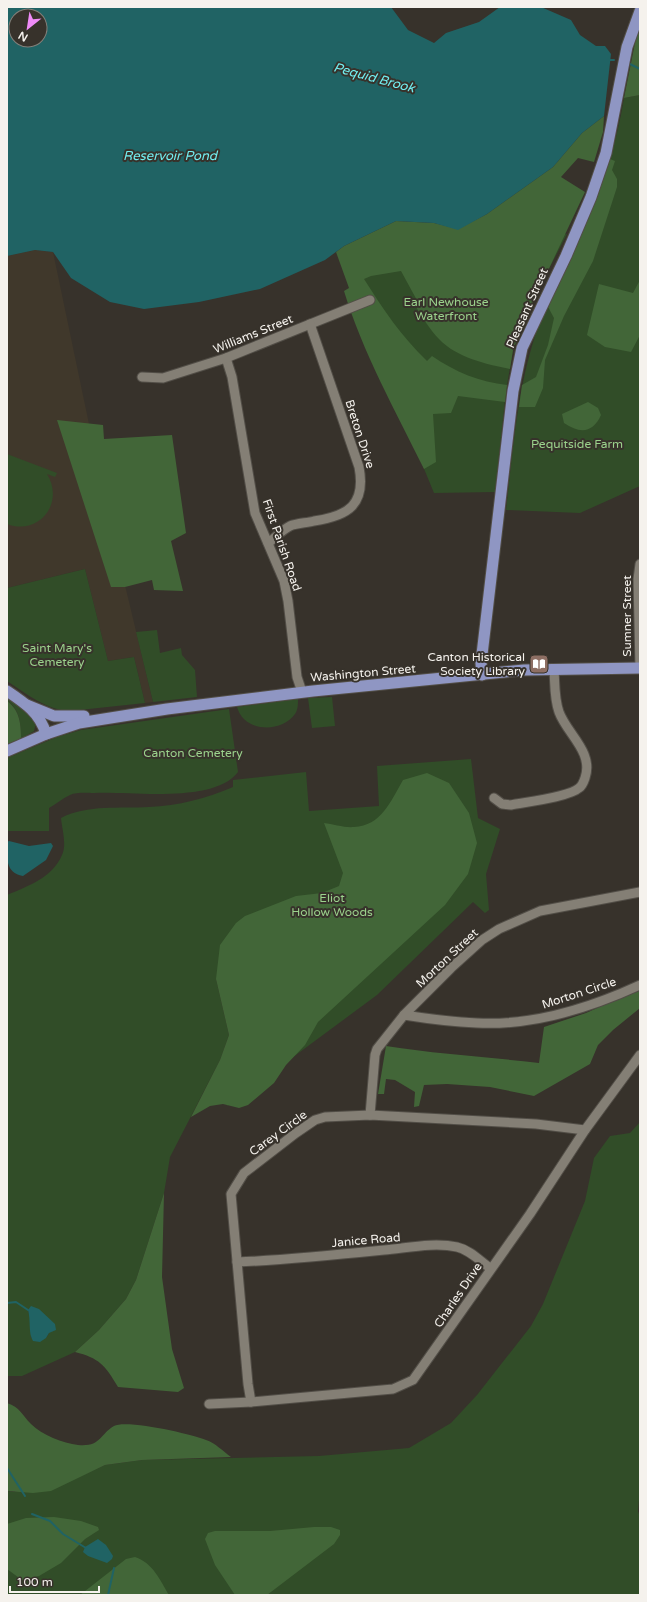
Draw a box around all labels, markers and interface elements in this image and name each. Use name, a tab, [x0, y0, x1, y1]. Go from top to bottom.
north arrow	[8, 8, 48, 48]
text: N	[16, 28, 30, 44]
water label: Pequid Brook	[332, 59, 417, 97]
water label: Reservoir Pond	[123, 148, 219, 164]
street label: Pleasant Street	[503, 265, 551, 350]
park label: Earl Newhouse Waterfront	[403, 295, 489, 323]
street label: Williams Street	[211, 311, 295, 356]
street label: Breton Drive	[342, 398, 378, 470]
park label: Pequitside Farm	[531, 437, 623, 451]
street label: First Parish Road	[260, 497, 304, 593]
street label: Sumner Street	[620, 575, 634, 657]
park label: Saint Mary's Cemetery	[22, 641, 92, 669]
place label: Canton Historical Society Library	[427, 650, 526, 678]
library icon: Canton Historical Society Library	[528, 653, 550, 675]
street label: Washington Street	[310, 661, 417, 685]
park label: Canton Cemetery	[143, 746, 243, 760]
park label: Eliot Hollow Woods	[291, 891, 373, 919]
street label: Morton Street	[413, 925, 481, 990]
street label: Morton Circle	[540, 974, 618, 1012]
street label: Carey Circle	[246, 1107, 310, 1159]
street label: Janice Road	[331, 1230, 401, 1250]
street label: Charles Drive	[431, 1260, 485, 1330]
scale bar	[10, 1568, 99, 1594]
text: 100 m	[16, 1575, 53, 1589]

